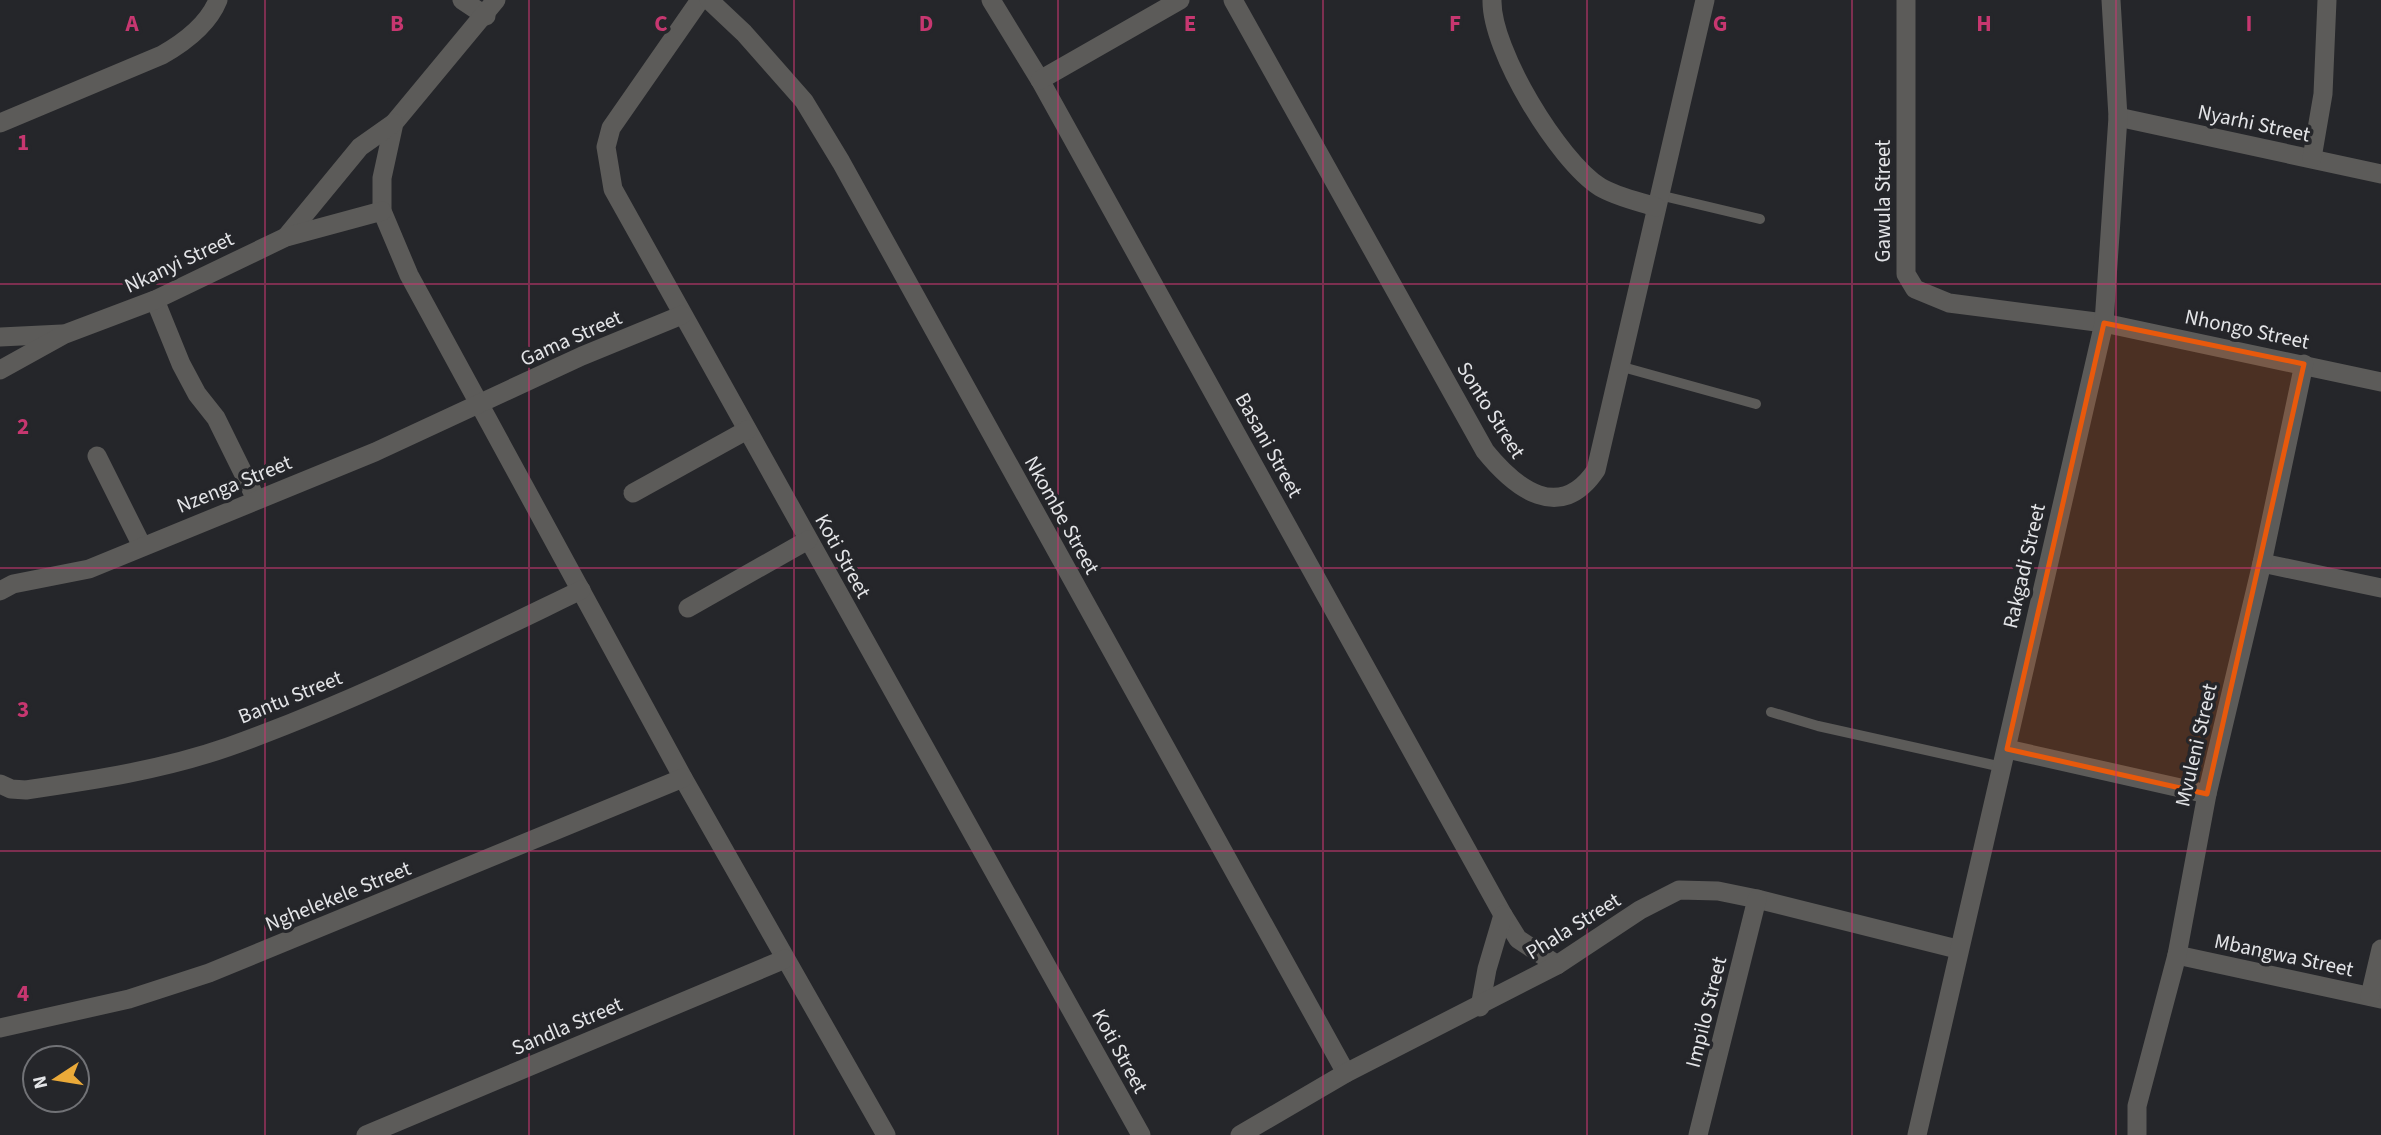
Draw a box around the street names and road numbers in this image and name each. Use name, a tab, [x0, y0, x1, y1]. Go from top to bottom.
street label: Nyarhi Street	[2195, 96, 2313, 150]
street label: Gawula Street	[1868, 140, 1898, 262]
street label: Nkanyi Street	[119, 224, 239, 300]
street label: Nhongo Street	[2182, 301, 2312, 357]
street label: Gama Street	[515, 302, 627, 374]
street label: Sonto Street	[1449, 356, 1533, 464]
street label: Basani Street	[1228, 387, 1310, 503]
street label: Nzenga Street	[172, 447, 296, 521]
street label: Nkombe Street	[1017, 450, 1107, 580]
street label: Rakgadi Street	[1995, 501, 2053, 631]
street label: Koti Street	[808, 508, 878, 604]
street label: Bantu Street	[233, 663, 347, 731]
street label: Mvuleni Street	[2167, 680, 2225, 810]
street label: Nghelekele Street	[261, 853, 415, 939]
street label: Phala Street	[1520, 885, 1626, 967]
street label: Mbangwa Street	[2212, 926, 2356, 984]
street label: Impilo Street	[1678, 953, 1734, 1071]
street label: Sandla Street	[507, 989, 627, 1063]
street label: Koti Street	[1085, 1003, 1155, 1099]

